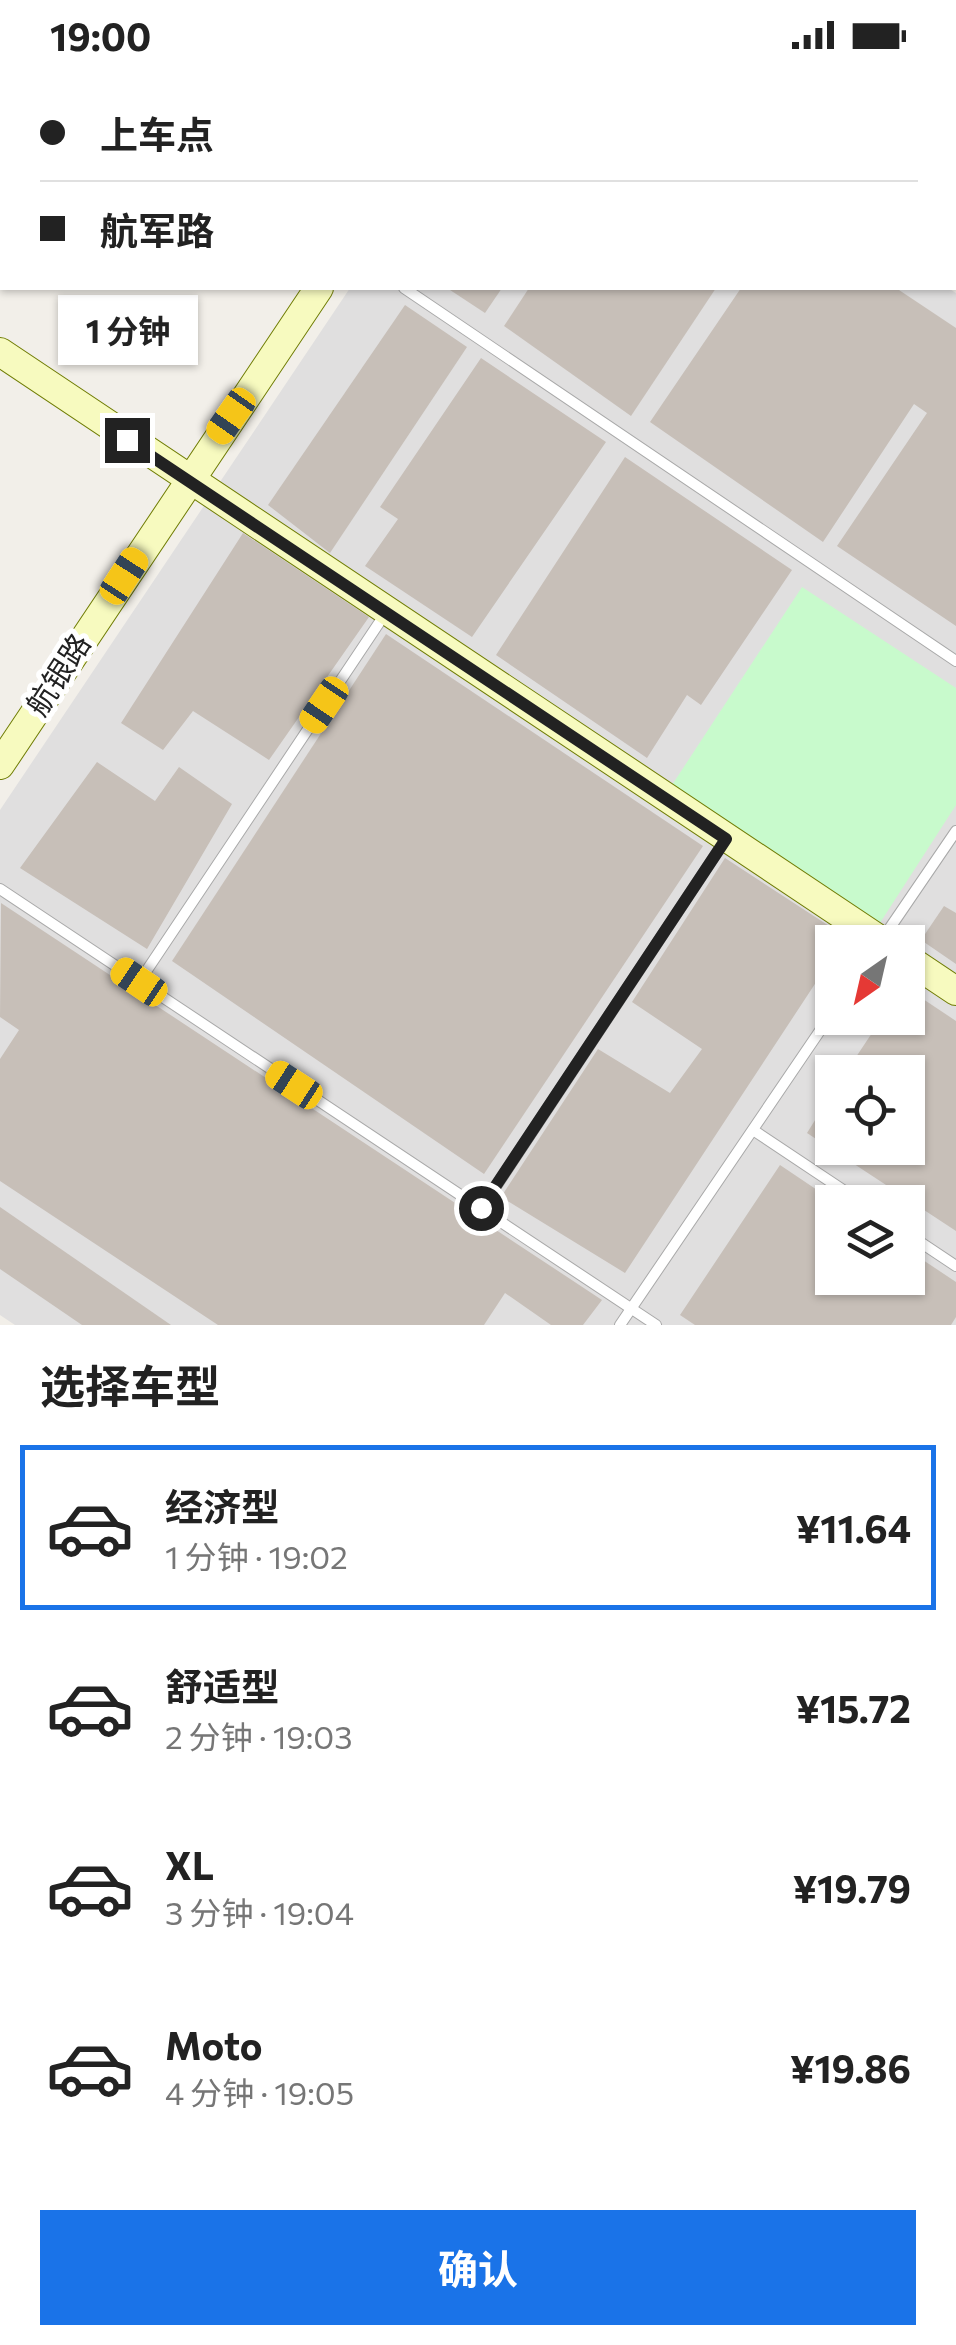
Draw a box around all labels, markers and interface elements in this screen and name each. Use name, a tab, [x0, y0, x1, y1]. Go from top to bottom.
text: 19:00	[50, 12, 151, 59]
text: 上车点	[100, 110, 214, 157]
text: 航军路	[100, 206, 214, 253]
callout: 1 分钟	[57, 295, 197, 365]
text: 1 分钟	[86, 310, 170, 350]
car	[202, 383, 260, 449]
route end	[105, 418, 150, 463]
car	[95, 543, 153, 609]
street label: 航银路	[17, 626, 97, 721]
car	[295, 672, 353, 738]
north arrow	[815, 925, 925, 1035]
map controls	[815, 925, 925, 1295]
car	[106, 953, 172, 1011]
button: locate	[815, 1055, 925, 1165]
car	[261, 1056, 327, 1114]
button: layers	[815, 1185, 925, 1295]
route start	[459, 1186, 504, 1231]
text: 选择车型	[40, 1357, 220, 1412]
text: 经济型	[165, 1482, 279, 1529]
icon: car	[45, 1483, 135, 1573]
text: ¥11.64	[796, 1504, 911, 1551]
text: 1 分钟 · 19:02	[165, 1536, 348, 1576]
text: 舒适型	[165, 1662, 279, 1709]
icon: car	[45, 1663, 135, 1753]
text: ¥15.72	[796, 1684, 911, 1731]
text: 2 分钟 · 19:03	[165, 1716, 352, 1756]
text: XL	[165, 1841, 214, 1888]
icon: car	[45, 1843, 135, 1933]
text: ¥19.79	[793, 1864, 911, 1911]
text: 3 分钟 · 19:04	[165, 1892, 354, 1932]
text: Moto	[165, 2021, 263, 2068]
icon: car	[45, 2023, 135, 2113]
text: ¥19.86	[790, 2044, 911, 2091]
text: 4 分钟 · 19:05	[165, 2072, 354, 2112]
button: 确认	[40, 2210, 916, 2325]

